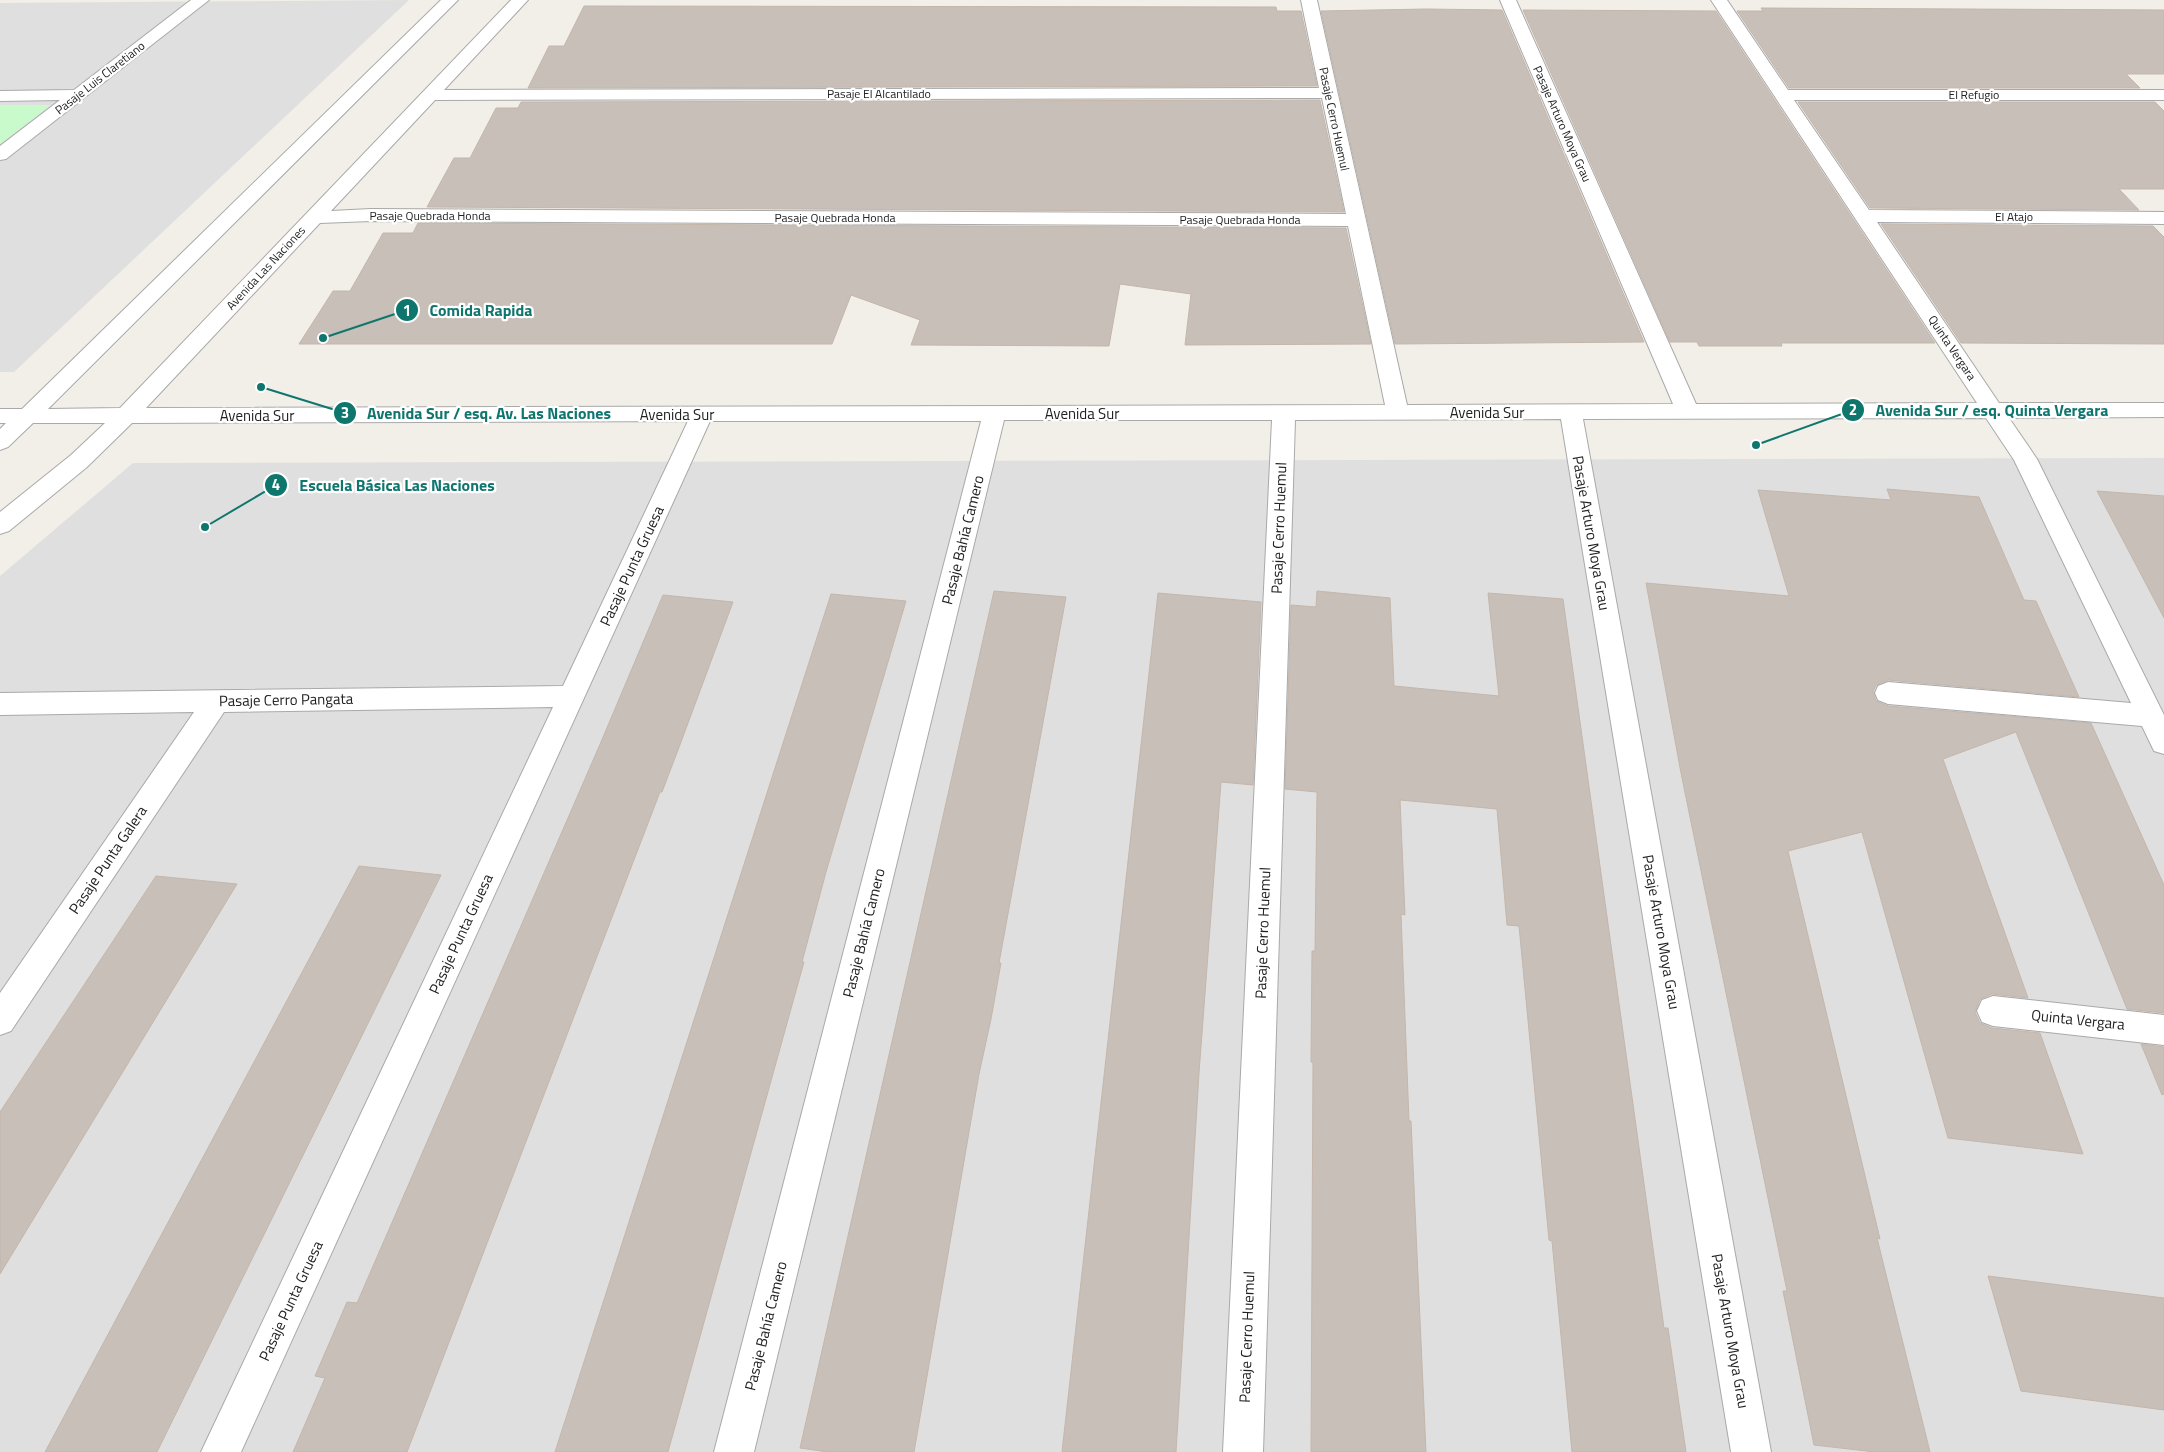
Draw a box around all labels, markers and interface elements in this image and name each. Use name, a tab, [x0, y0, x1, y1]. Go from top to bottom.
street label: Pasaje Luis Claretiano	[51, 36, 149, 119]
street label: Pasaje Arturo Moya Grau	[1528, 63, 1597, 185]
street label: Pasaje Cerro Huemul	[1314, 65, 1355, 172]
street label: Pasaje El Alcantilado	[827, 84, 931, 103]
street label: El Refugio	[1949, 85, 1999, 104]
street label: Pasaje Quebrada Honda	[370, 206, 491, 225]
street label: El Atajo	[1995, 207, 2033, 226]
street label: Pasaje Quebrada Honda	[775, 208, 896, 227]
street label: Pasaje Quebrada Honda	[1180, 210, 1301, 229]
street label: Avenida Las Naciones	[221, 221, 310, 314]
callout: Comida Rapida	[395, 295, 543, 326]
text: Comida Rapida	[430, 298, 532, 322]
text: 1	[403, 299, 411, 322]
street label: Quinta Vergara	[1923, 311, 1981, 384]
callout: Avenida Sur / esq. Quinta Vergara	[1840, 394, 2118, 425]
callout: Avenida Sur / esq. Av. Las Naciones	[332, 398, 621, 429]
text: 2	[1849, 398, 1857, 421]
text: Avenida Sur / esq. Quinta Vergara	[1876, 398, 2108, 422]
text: 3	[341, 401, 349, 424]
text: Avenida Sur / esq. Av. Las Naciones	[367, 401, 611, 425]
street label: Avenida Sur	[1450, 401, 1524, 424]
street label: Avenida Sur	[1045, 402, 1119, 425]
street label: Avenida Sur	[640, 403, 714, 426]
street label: Avenida Sur	[220, 404, 294, 427]
street label: Pasaje Arturo Moya Grau	[1567, 454, 1616, 612]
street label: Pasaje Cerro Huemul	[1265, 462, 1292, 594]
callout: Escuela Básica Las Naciones	[264, 470, 504, 501]
text: 4	[272, 473, 280, 496]
text: Escuela Básica Las Naciones	[299, 473, 495, 497]
street label: Pasaje Bahía Camero	[935, 473, 990, 607]
street label: Pasaje Punta Gruesa	[594, 501, 670, 630]
street label: Pasaje Cerro Pangata	[219, 687, 354, 712]
street label: Pasaje Punta Galera	[63, 800, 153, 919]
street label: Pasaje Arturo Moya Grau	[1637, 853, 1686, 1011]
street label: Pasaje Bahía Camero	[836, 866, 891, 1000]
street label: Pasaje Cerro Huemul	[1249, 867, 1276, 999]
street label: Pasaje Punta Gruesa	[423, 869, 499, 998]
street label: Quinta Vergara	[2030, 1003, 2127, 1036]
street label: Pasaje Punta Gruesa	[253, 1236, 329, 1365]
street label: Pasaje Arturo Moya Grau	[1706, 1252, 1755, 1410]
street label: Pasaje Bahía Camero	[738, 1259, 793, 1393]
street label: Pasaje Cerro Huemul	[1233, 1271, 1260, 1403]

